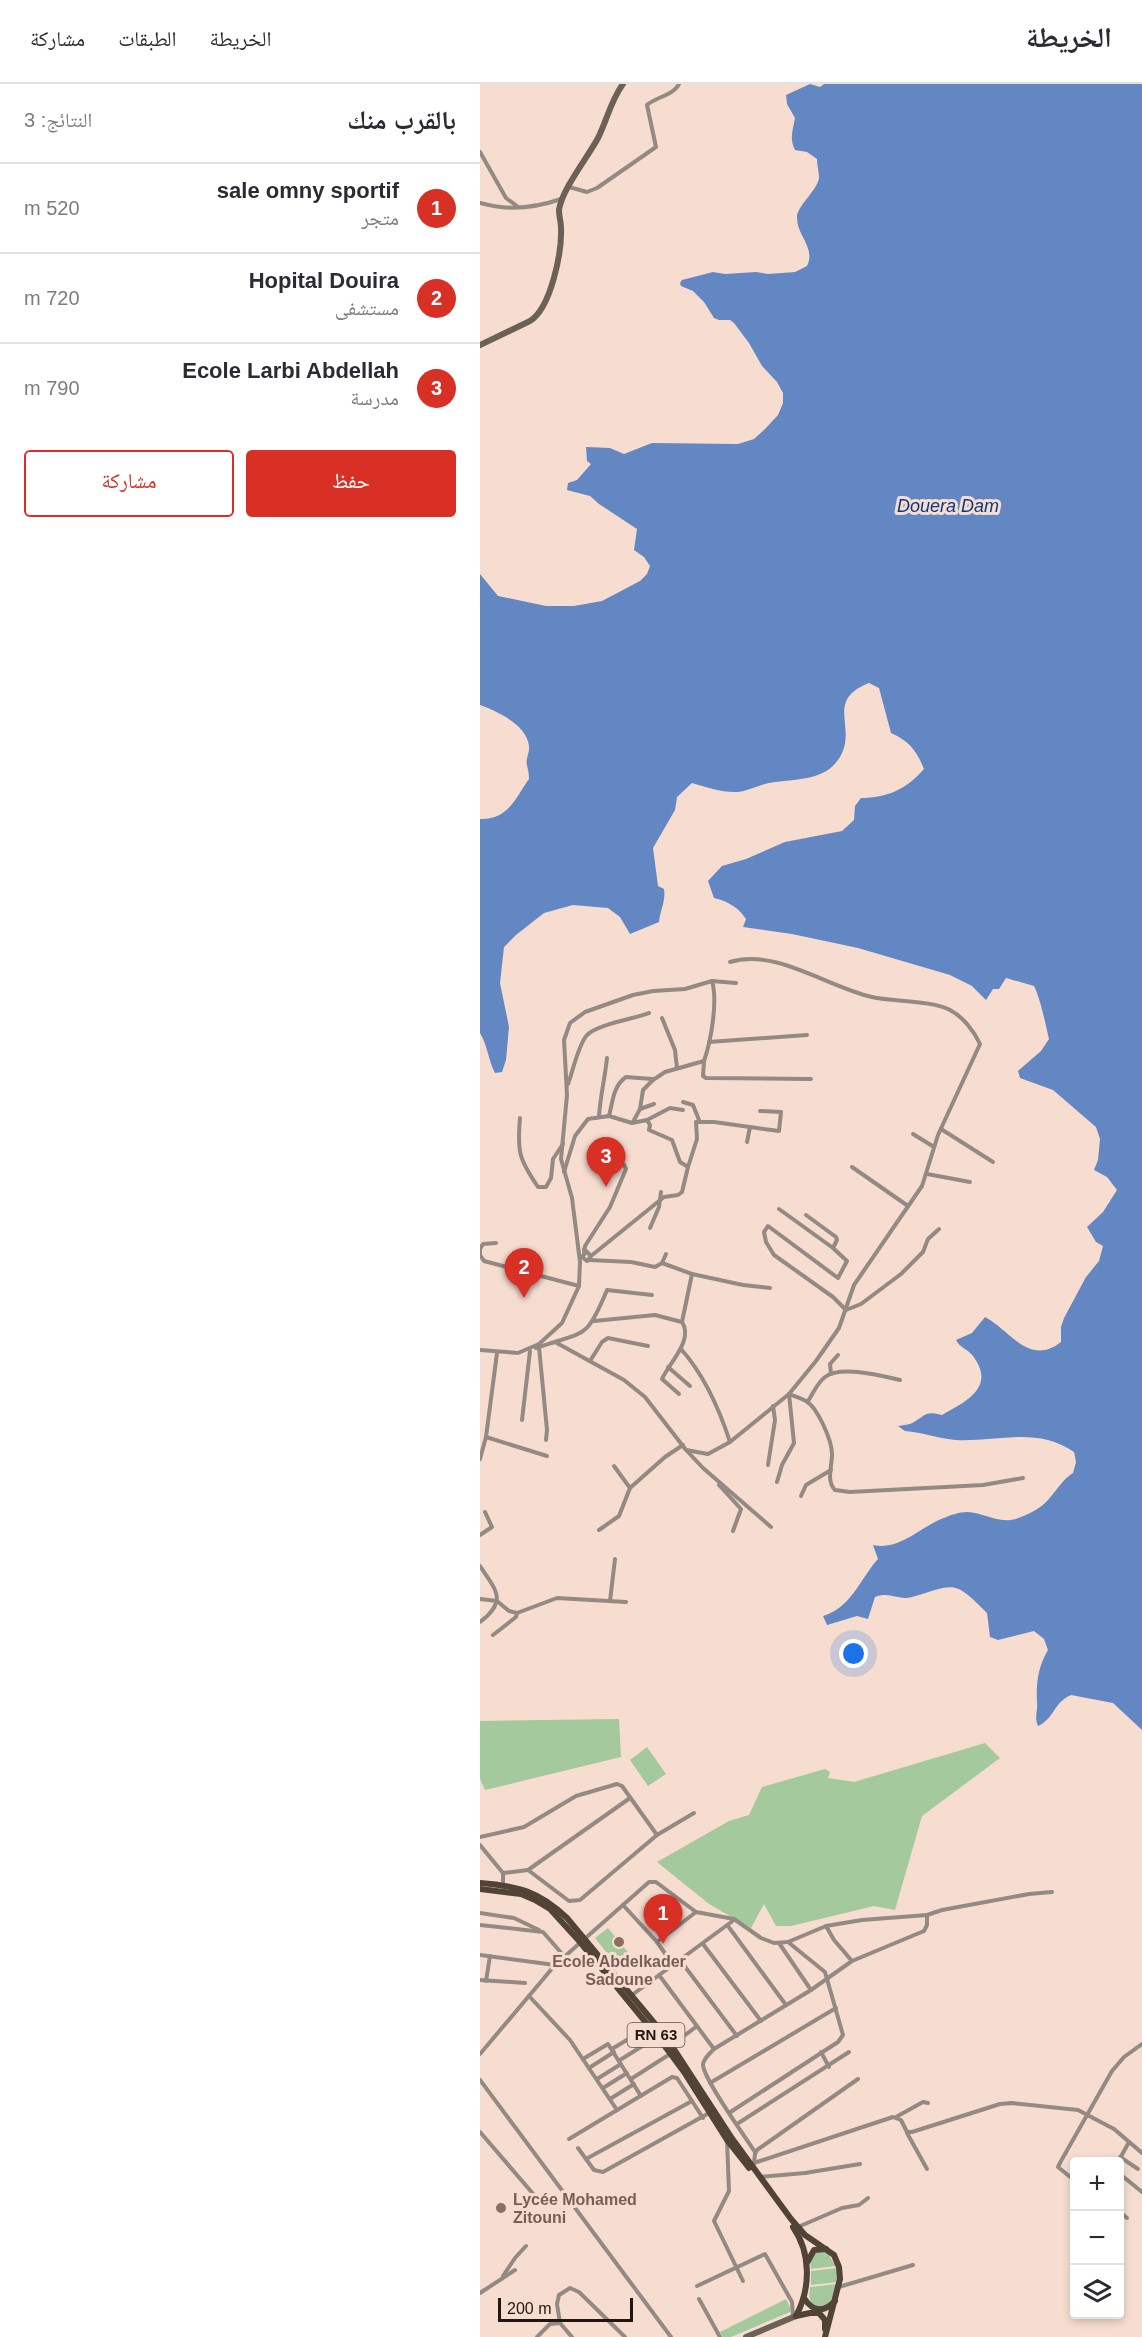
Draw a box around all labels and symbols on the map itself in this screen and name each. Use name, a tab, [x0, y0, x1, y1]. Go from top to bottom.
water label: Douera Dam	[897, 496, 999, 516]
pin: 3	[586, 1138, 626, 1187]
pin: 2	[504, 1248, 543, 1298]
your location	[839, 1639, 868, 1668]
pin: 1	[644, 1894, 682, 1944]
marker: Ecole Abdelkader Sadoune	[612, 1935, 626, 1949]
place label: Ecole Abdelkader Sadoune	[552, 1953, 686, 1988]
road number: RN 63	[628, 2023, 684, 2047]
place label: Lycée Mohamed Zitouni	[513, 2191, 637, 2226]
marker: Lycée Mohamed Zitouni	[494, 2201, 508, 2215]
scale bar	[498, 2295, 633, 2322]

